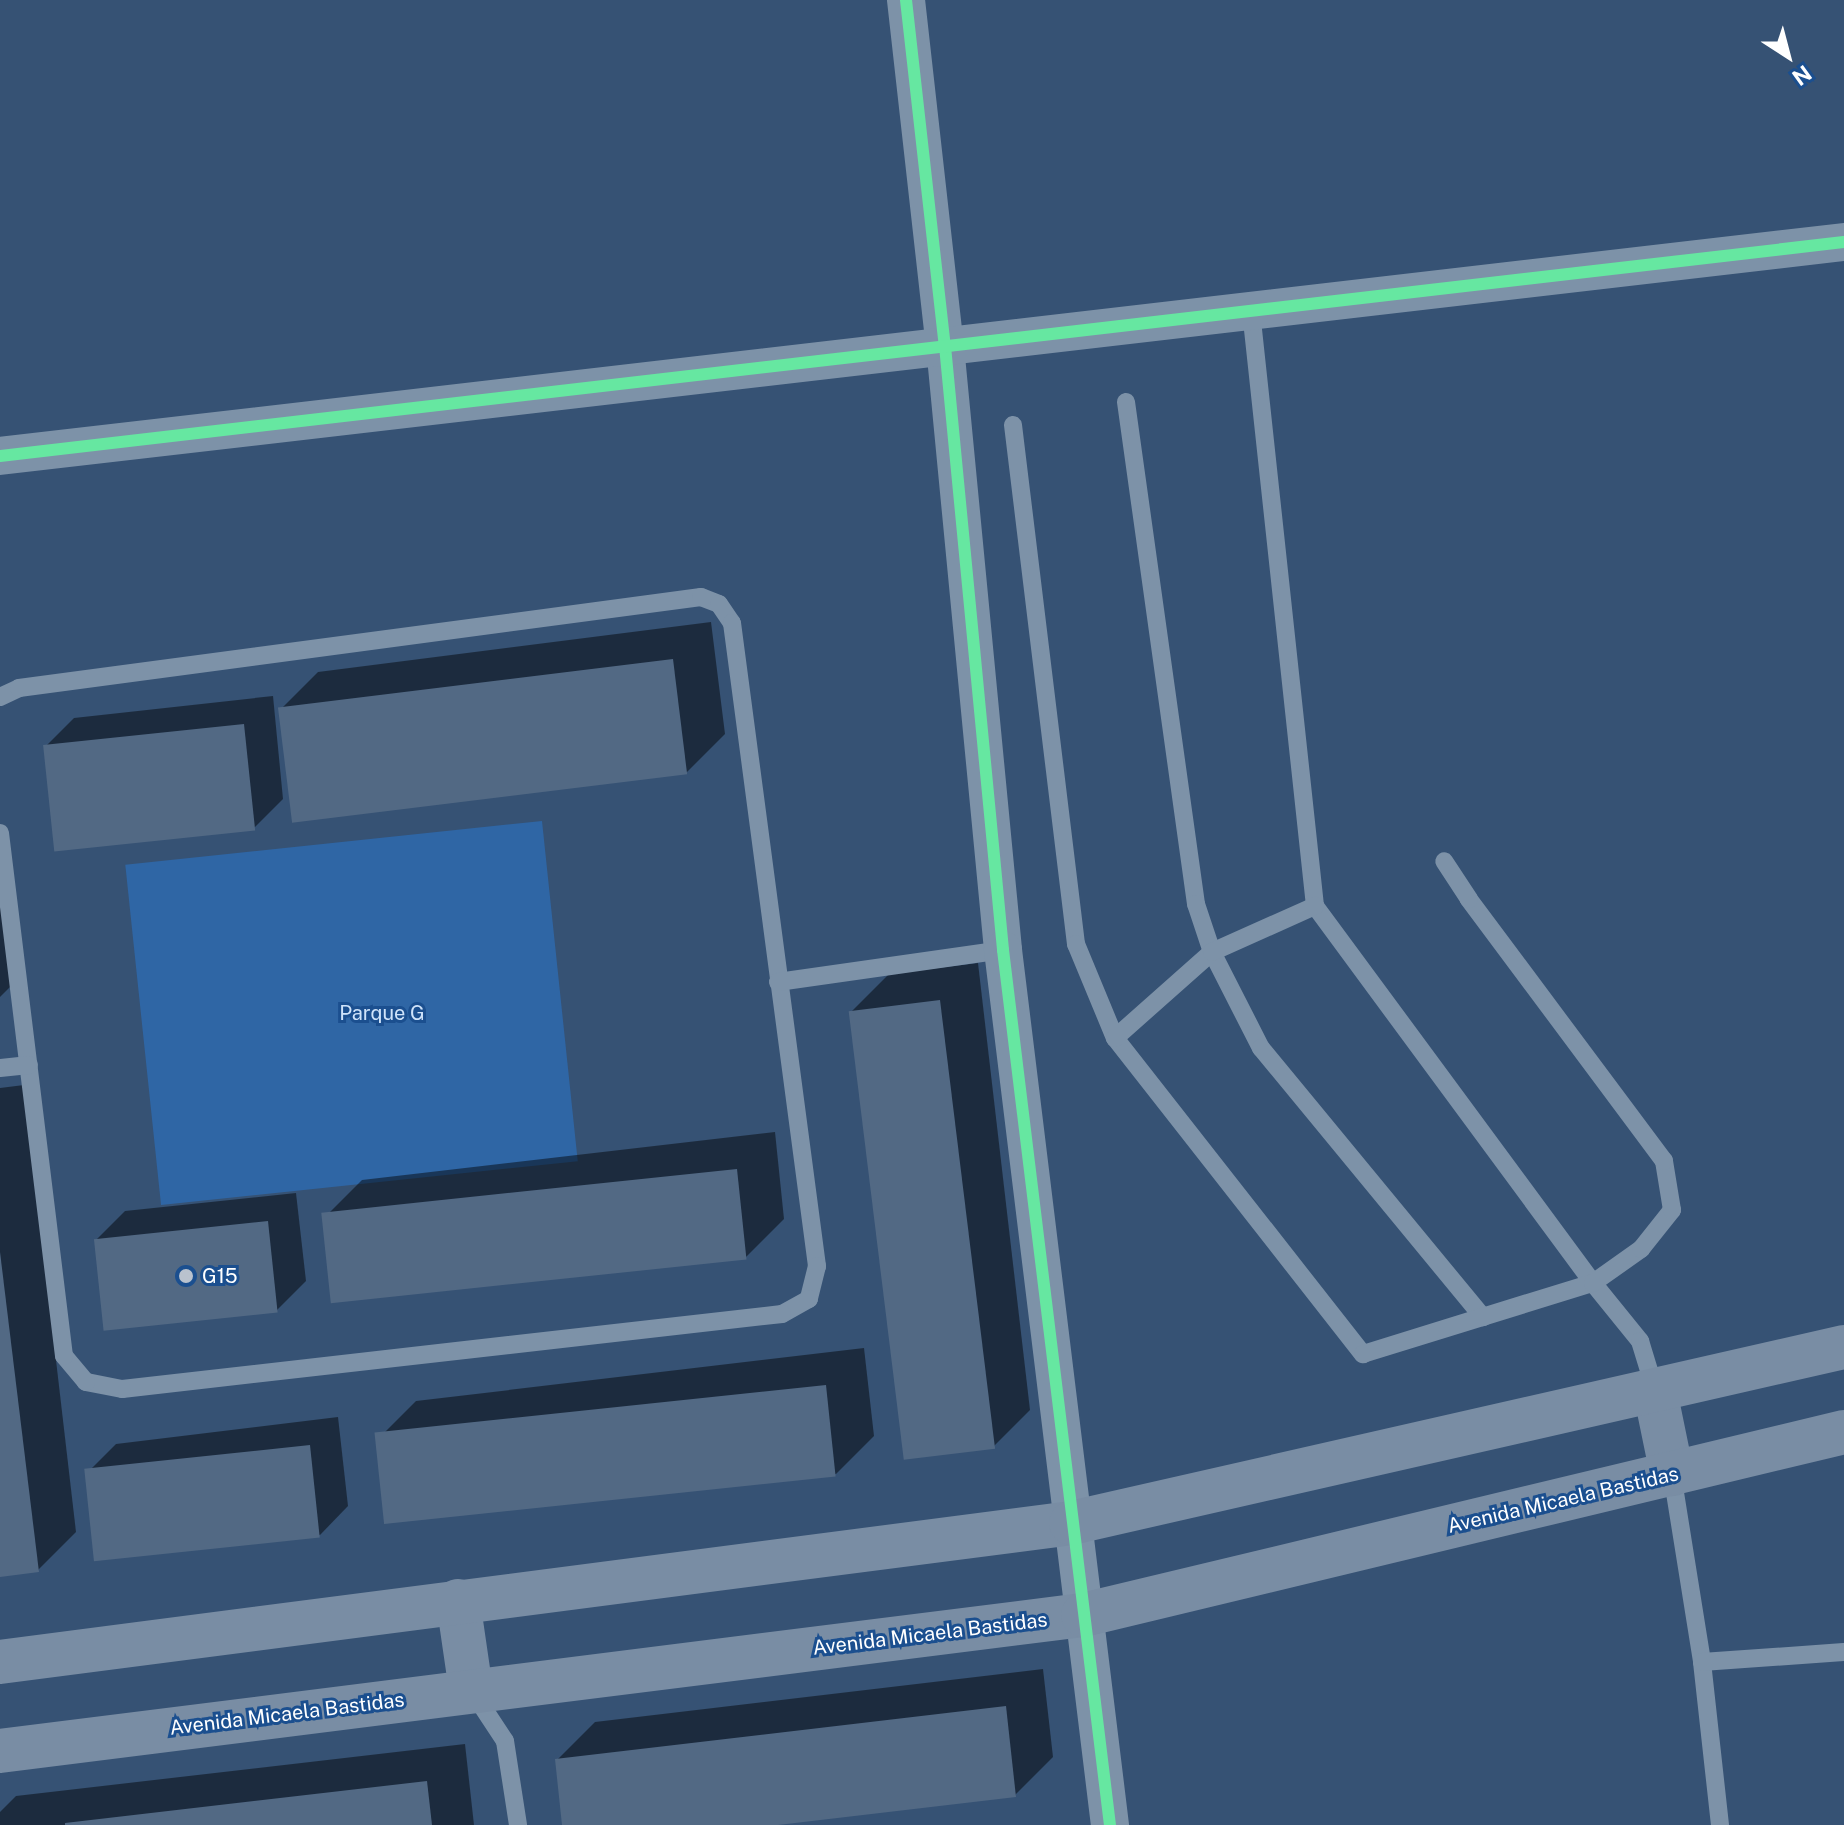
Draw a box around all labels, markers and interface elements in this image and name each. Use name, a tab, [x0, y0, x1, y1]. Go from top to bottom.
north arrow	[1748, 16, 1828, 96]
text: N	[1788, 60, 1817, 91]
park label: Parque G	[339, 1001, 425, 1025]
place label: G15	[202, 1264, 238, 1288]
marker: G15	[177, 1267, 195, 1285]
street label: Avenida Micaela Bastidas	[1445, 1462, 1681, 1538]
street label: Avenida Micaela Bastidas	[811, 1608, 1049, 1660]
street label: Avenida Micaela Bastidas	[168, 1688, 406, 1740]

